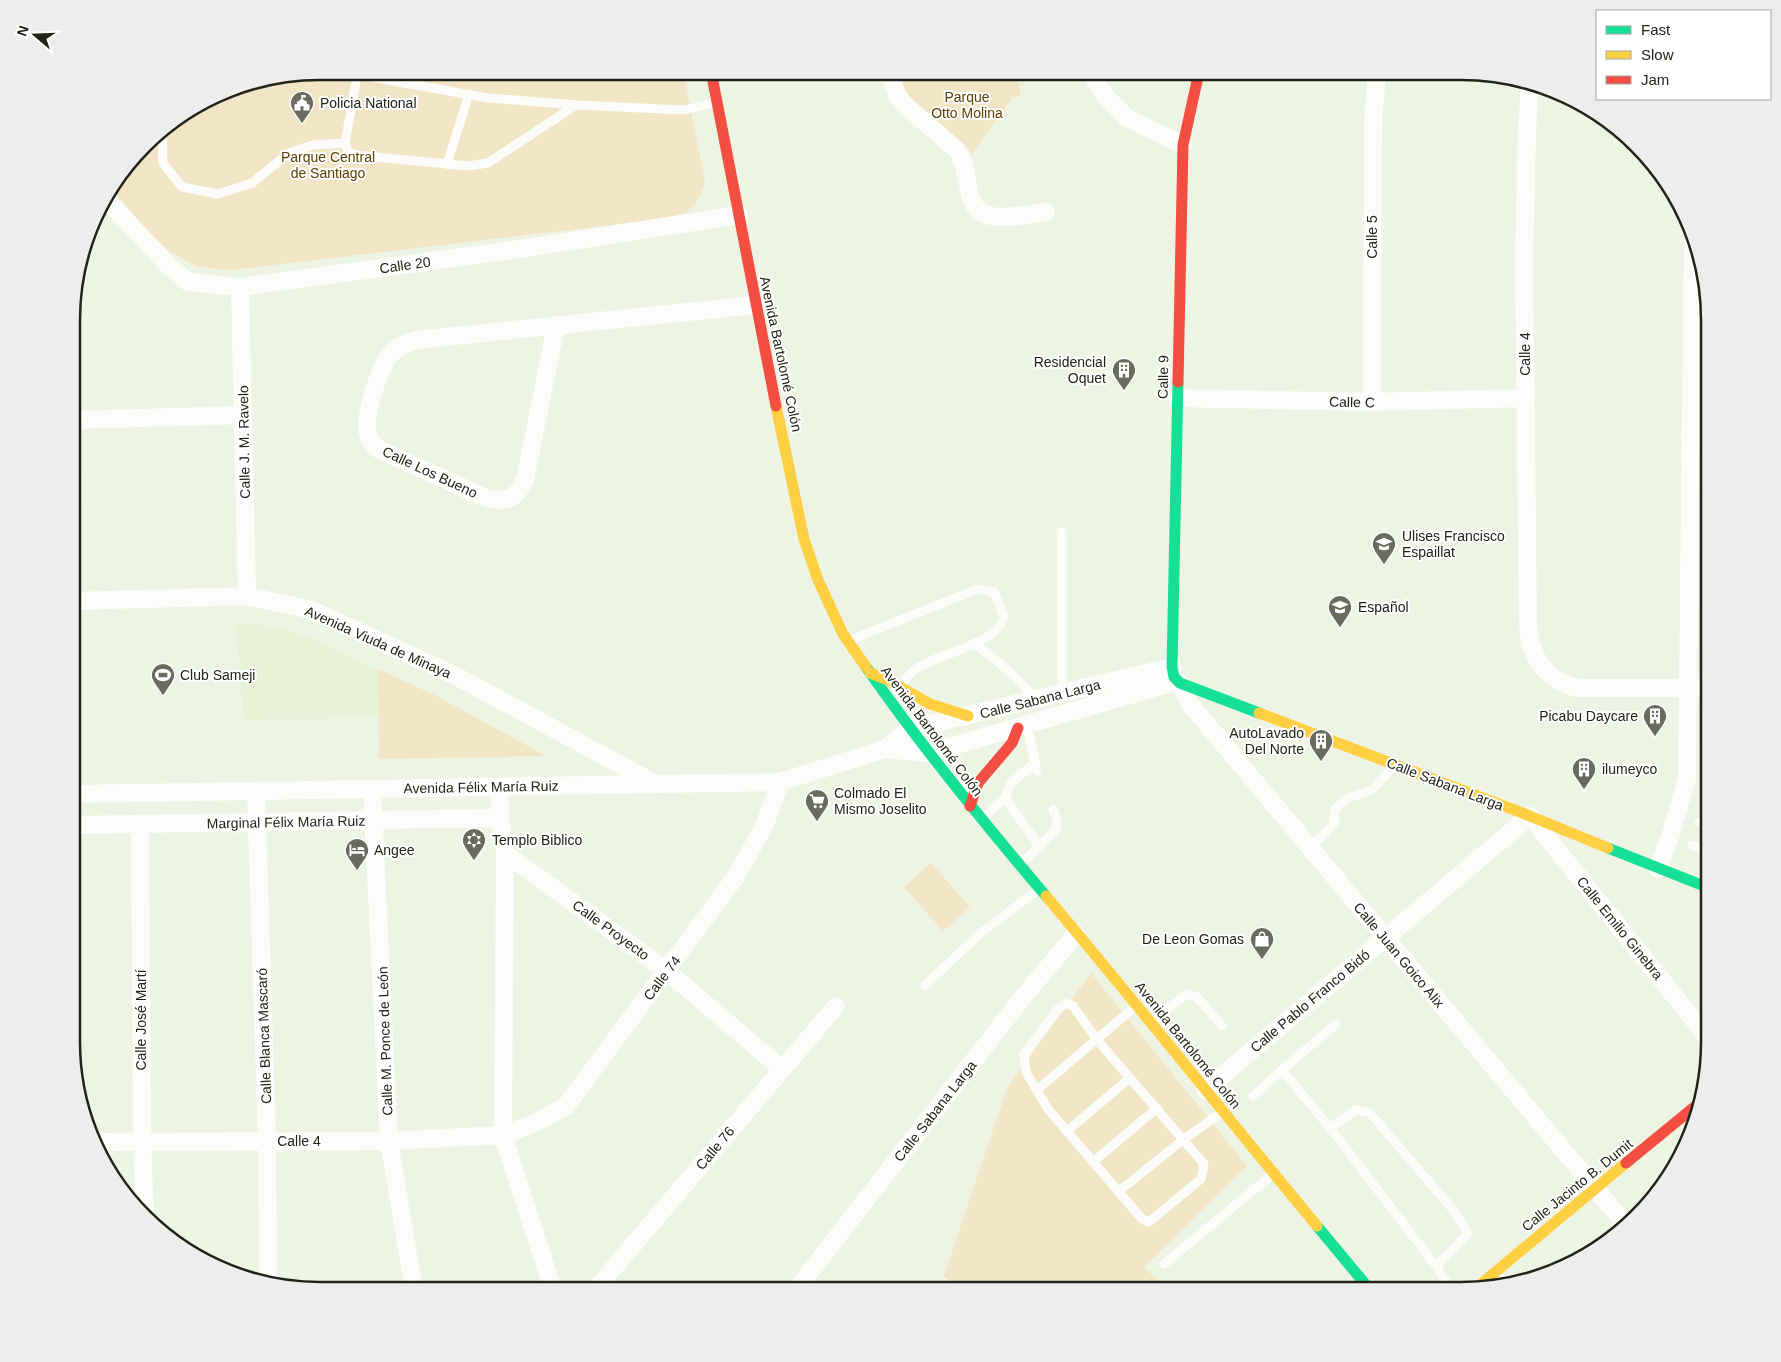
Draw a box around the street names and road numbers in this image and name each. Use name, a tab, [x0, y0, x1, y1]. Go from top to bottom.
street label: Calle 5	[1364, 215, 1380, 259]
street label: Calle 20	[378, 253, 432, 276]
street label: Avenida Bartolomé Colón	[757, 275, 805, 433]
street label: Calle 4	[1517, 332, 1533, 376]
street label: Calle 9	[1155, 355, 1171, 399]
street label: Calle J. M. Ravelo	[235, 385, 253, 499]
street label: Calle C	[1329, 394, 1375, 410]
street label: Calle Los Bueno	[380, 443, 480, 501]
street label: Avenida Viuda de Minaya	[302, 603, 454, 682]
street label: Avenida Bartolomé Colón	[878, 663, 986, 799]
street label: Calle Sabana Larga	[978, 676, 1102, 722]
street label: Calle Sabana Larga	[1384, 754, 1506, 814]
street label: Avenida Félix María Ruiz	[403, 778, 559, 796]
street label: Marginal Félix María Ruiz	[207, 813, 365, 831]
street label: Calle Emilio Ginebra	[1574, 873, 1667, 983]
street label: Calle Proyecto	[569, 897, 653, 963]
street label: Calle Juan Goico Alix	[1350, 899, 1448, 1011]
street label: Calle Pablo Franco Bidó	[1247, 946, 1373, 1056]
street label: Calle 74	[640, 953, 684, 1003]
street label: Calle M. Ponce de León	[374, 966, 396, 1116]
street label: Calle Blanca Mascaró	[254, 967, 274, 1104]
street label: Calle José Martí	[133, 969, 149, 1071]
street label: Avenida Bartolomé Colón	[1132, 978, 1244, 1112]
street label: Calle Sabana Larga	[891, 1057, 980, 1165]
street label: Calle 76	[692, 1123, 738, 1173]
street label: Calle 4	[277, 1133, 321, 1149]
street label: Calle Jacinto B. Dumit	[1518, 1135, 1636, 1235]

